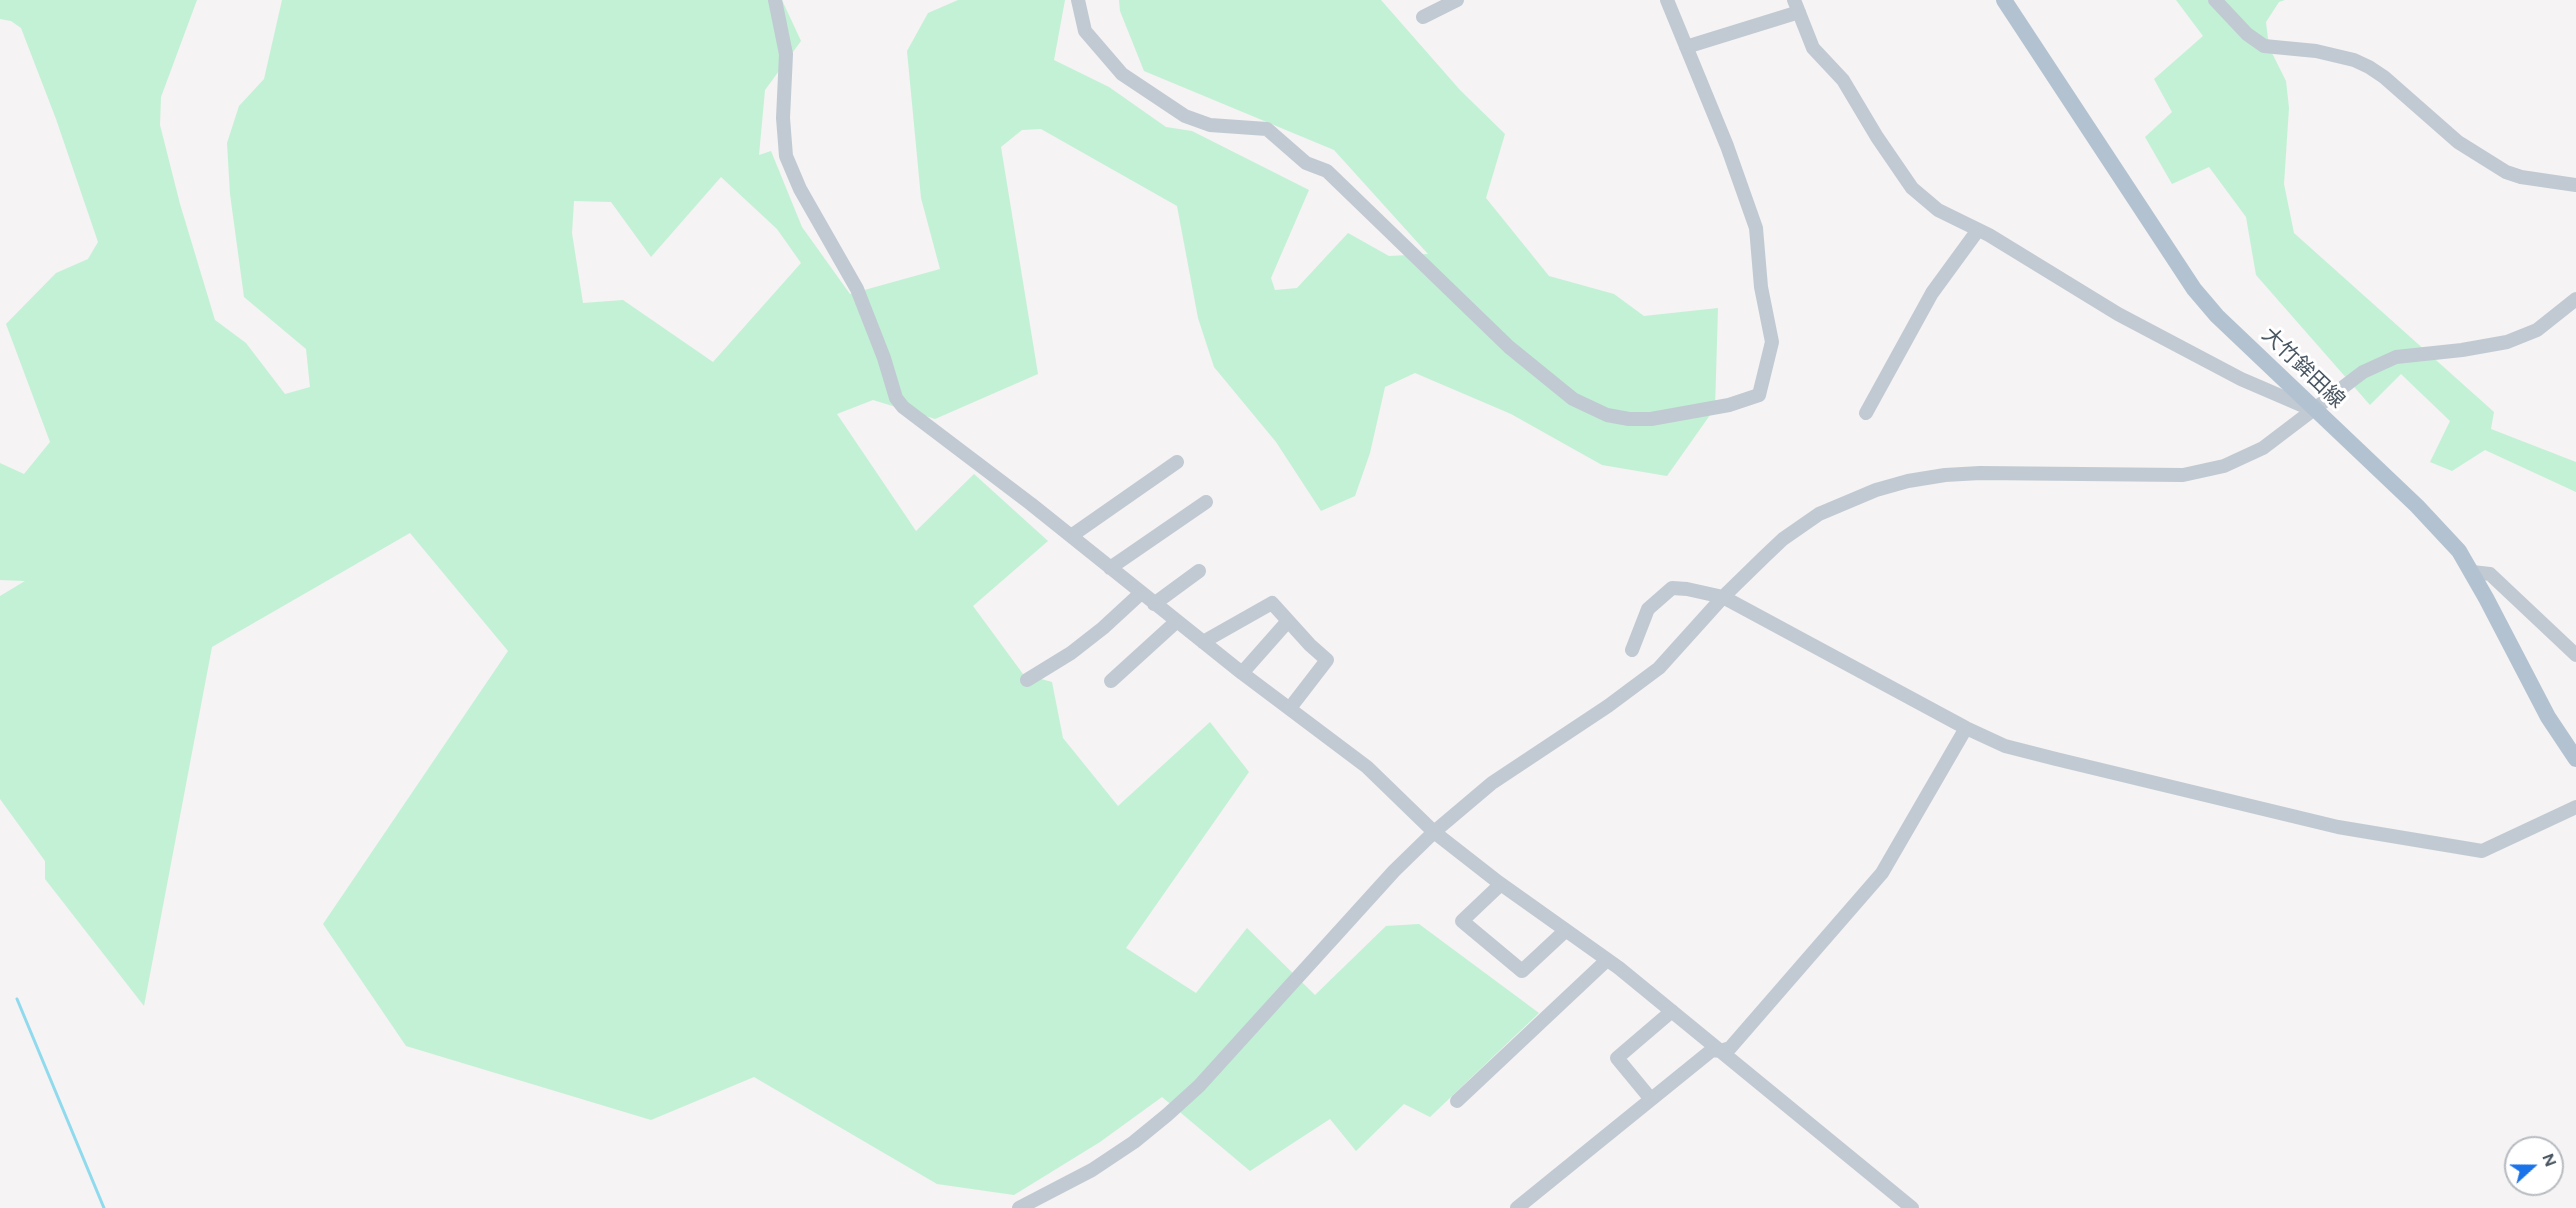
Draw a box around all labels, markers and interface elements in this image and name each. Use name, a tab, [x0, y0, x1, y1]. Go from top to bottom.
street label: 大竹鉾田線	[2256, 322, 2350, 414]
north arrow	[2504, 1136, 2564, 1196]
text: N	[2538, 1151, 2560, 1169]

